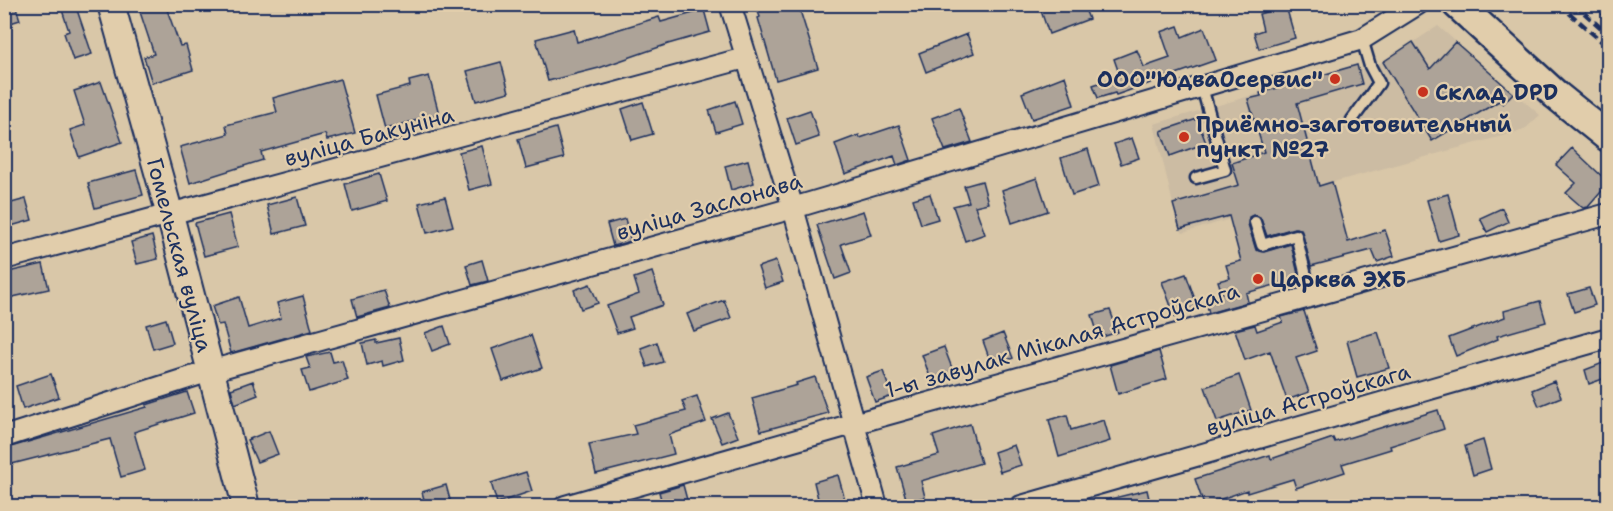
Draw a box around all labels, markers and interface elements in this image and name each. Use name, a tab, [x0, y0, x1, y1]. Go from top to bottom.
place label: ООО"Юдва0сервис"	[1097, 65, 1323, 94]
marker: ООО"Юдва0сервис"	[1328, 72, 1342, 86]
place label: Склад DPD	[1435, 78, 1558, 107]
marker: Склад DPD	[1416, 85, 1430, 99]
street label: вуліца Бакуніна	[281, 100, 457, 173]
place label: Приёмно-заготовительный пункт №27	[1196, 110, 1512, 164]
marker: Приёмно-заготовительный пункт №27	[1177, 130, 1191, 144]
street label: Гомельская вуліца	[140, 155, 219, 356]
street label: вуліца Заслонава	[613, 166, 806, 247]
place label: Царква ЭХБ	[1270, 265, 1406, 294]
marker: Царква ЭХБ	[1251, 272, 1265, 286]
street label: 1-ы завулак Мікалая Астроўскага	[882, 276, 1243, 405]
street label: вуліца Астроўскага	[1203, 356, 1414, 442]

